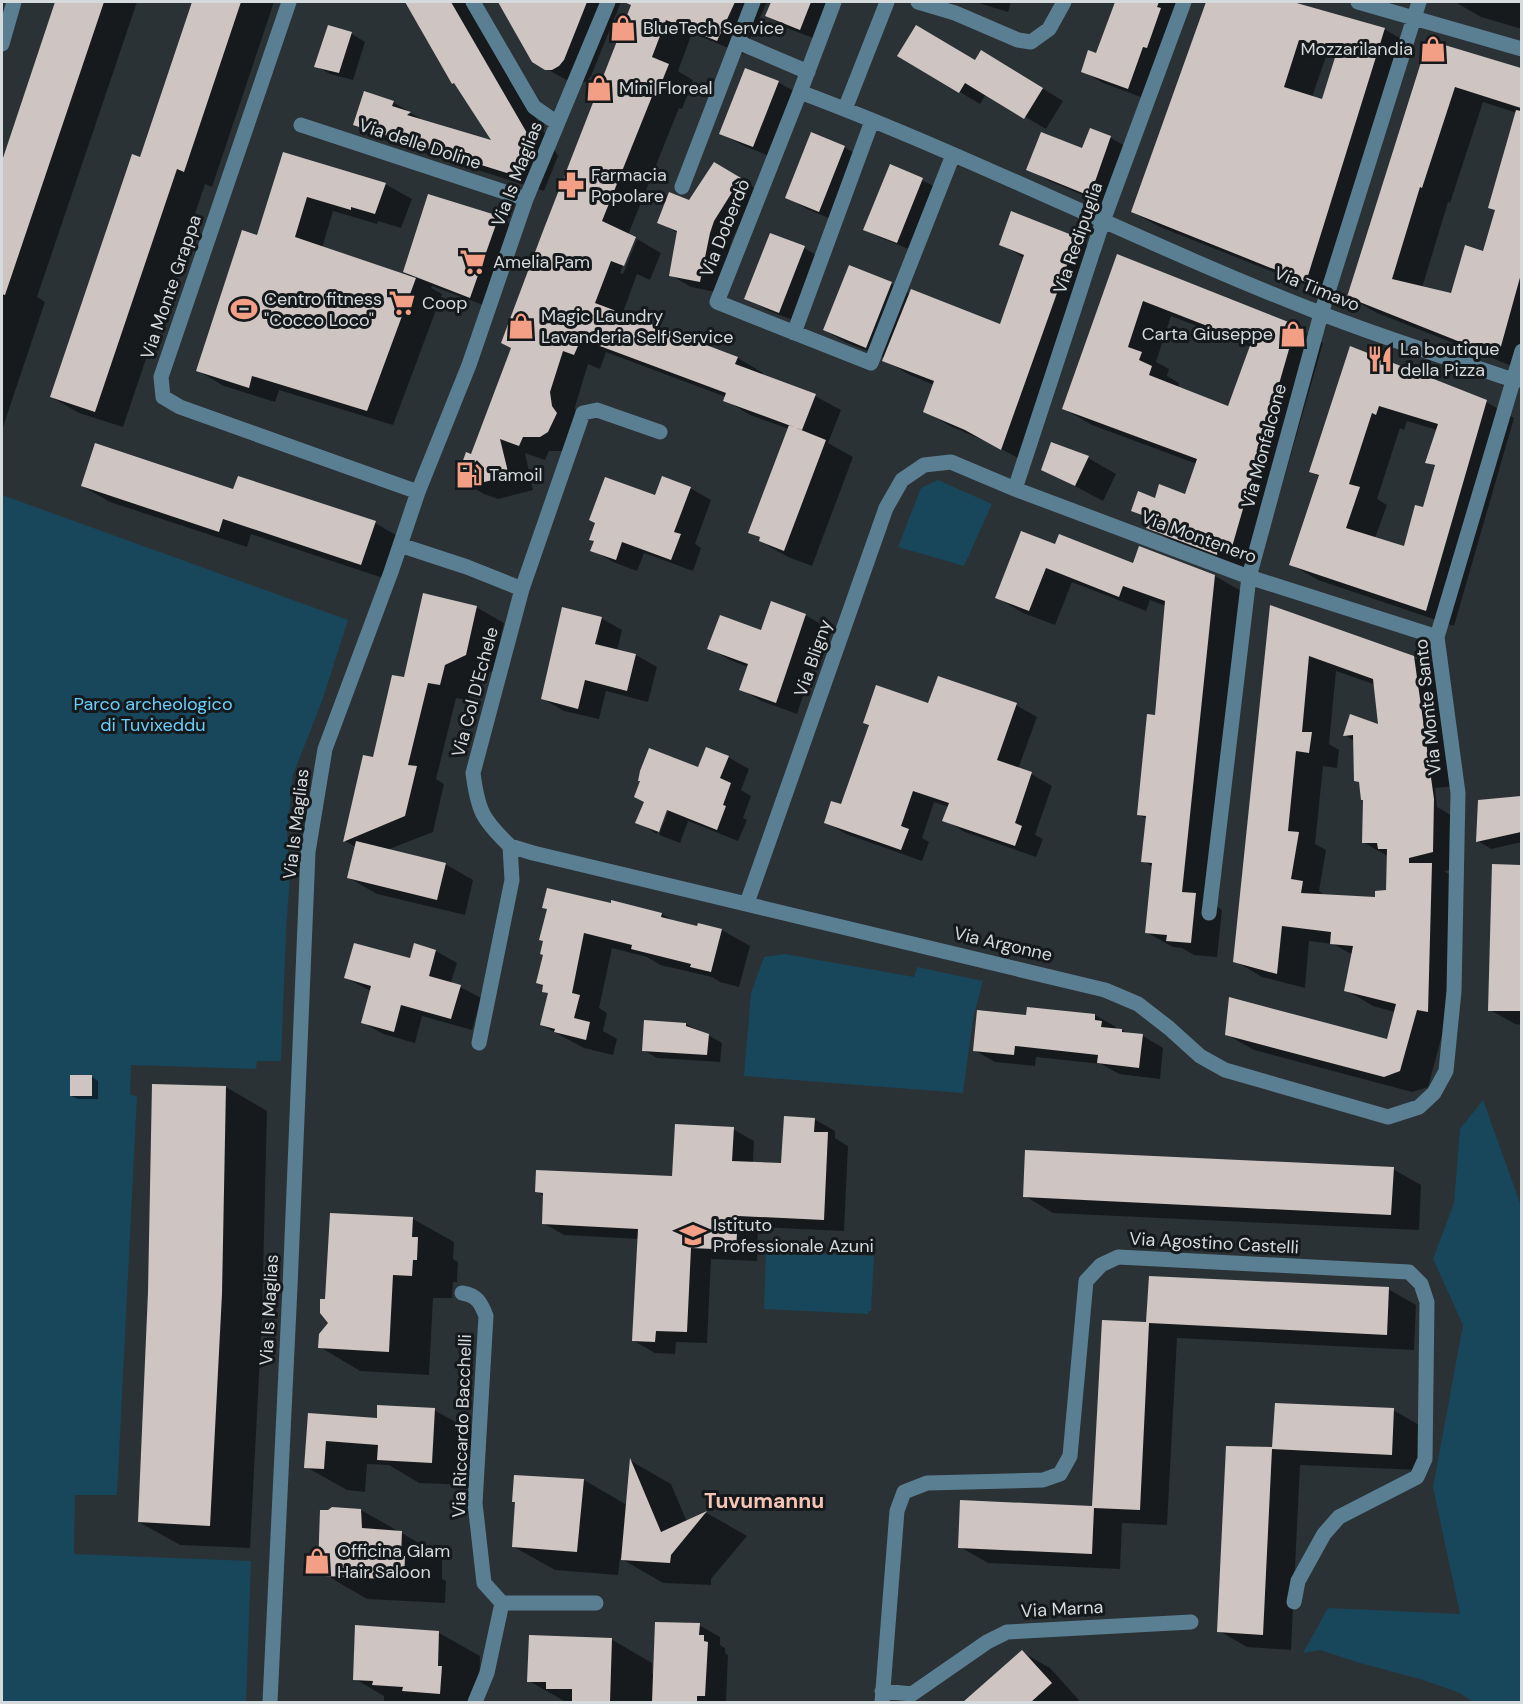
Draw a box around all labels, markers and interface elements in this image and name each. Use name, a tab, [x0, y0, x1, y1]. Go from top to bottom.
shop icon: BlueTech Service	[608, 13, 638, 43]
place label: BlueTech Service	[643, 16, 784, 40]
shop icon: Mozzarilandia	[1418, 34, 1448, 64]
place label: Mozzarilandia	[1300, 37, 1413, 61]
shop icon: Mini Floreal	[584, 73, 614, 103]
place label: Mini Floreal	[619, 76, 713, 100]
street label: Via delle Doline	[356, 113, 484, 175]
street label: Via Is Maglias	[486, 118, 548, 230]
place label: Farmacia Popolare	[591, 163, 667, 208]
pharmacy icon: Farmacia Popolare	[556, 170, 586, 200]
street label: Via Doberdò	[694, 175, 756, 281]
street label: Via Redipuglia	[1048, 179, 1108, 297]
street label: Via Monte Grappa	[135, 212, 207, 362]
supermarket icon: Amelia Pam	[458, 247, 488, 277]
place label: Amelia Pam	[493, 250, 590, 274]
street label: Via Timavo	[1271, 261, 1363, 317]
place label: Centro fitness "Cocco Loco"	[264, 287, 382, 332]
supermarket icon: Coop	[387, 288, 417, 318]
place label: Coop	[422, 291, 468, 315]
sports icon: Centro fitness "Cocco Loco"	[229, 294, 259, 324]
place label: Magic Laundry Lavanderia Self Service	[541, 304, 733, 349]
shop icon: Magic Laundry Lavanderia Self Service	[506, 311, 536, 341]
shop icon: Carta Giuseppe	[1278, 319, 1308, 349]
place label: Carta Giuseppe	[1142, 322, 1273, 346]
place label: La boutique della Pizza	[1400, 337, 1500, 382]
restaurant icon: La boutique della Pizza	[1365, 344, 1395, 374]
street label: Via Monfalcone	[1236, 381, 1292, 511]
fuel station icon: Tamoil	[454, 460, 484, 490]
place label: Tamoil	[489, 463, 543, 487]
street label: Via Montenero	[1138, 505, 1260, 569]
street label: Via Bligny	[789, 616, 837, 700]
street label: Via Col D'Echele	[446, 624, 504, 760]
street label: Via Monte Santo	[1409, 638, 1447, 776]
park label: Parco archeologico di Tuvixeddu	[73, 692, 233, 737]
street label: Via Is Maglias	[277, 767, 315, 881]
street label: Via Argonne	[951, 921, 1055, 967]
place label: Istituto Professionale Azuni	[713, 1213, 874, 1258]
school or university icon: Istituto Professionale Azuni	[678, 1220, 708, 1250]
street label: Via Agostino Castelli	[1129, 1227, 1299, 1259]
street label: Via Is Maglias	[254, 1254, 284, 1366]
street label: Via Riccardo Bacchelli	[447, 1334, 477, 1518]
district label: Tuvumannu	[704, 1487, 824, 1515]
place label: Officina Glam Hair Saloon	[337, 1539, 450, 1584]
shop icon: Officina Glam Hair Saloon	[302, 1546, 332, 1576]
street label: Via Marna	[1020, 1595, 1104, 1623]

